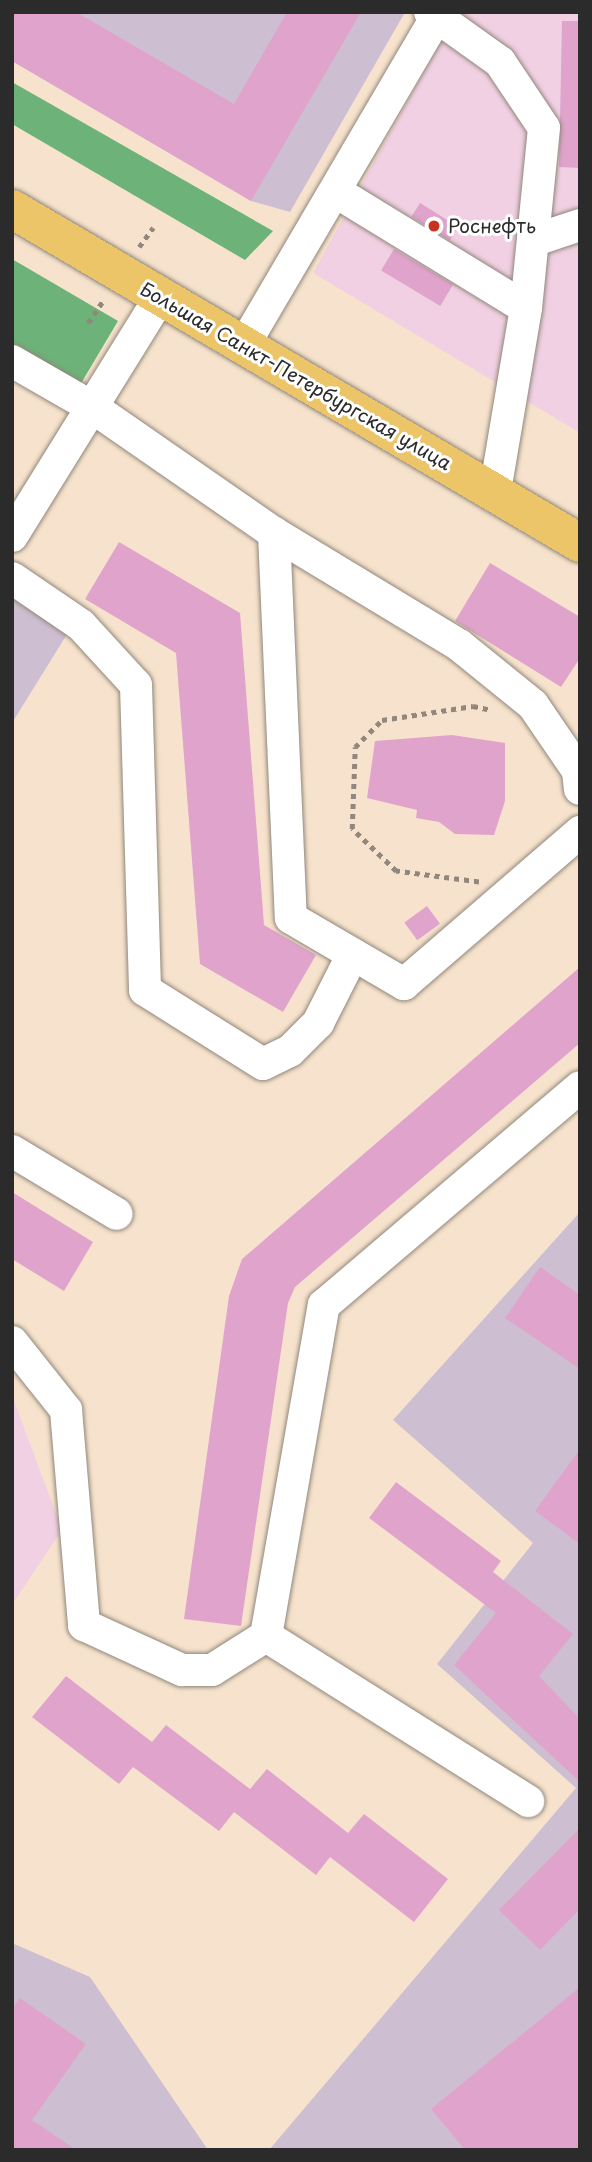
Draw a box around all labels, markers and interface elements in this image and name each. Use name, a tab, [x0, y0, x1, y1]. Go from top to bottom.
place label: Роснефть	[448, 215, 536, 237]
marker: Роснефть	[426, 218, 442, 234]
street label: Большая Санкт-Петербургская улица	[136, 277, 456, 475]

